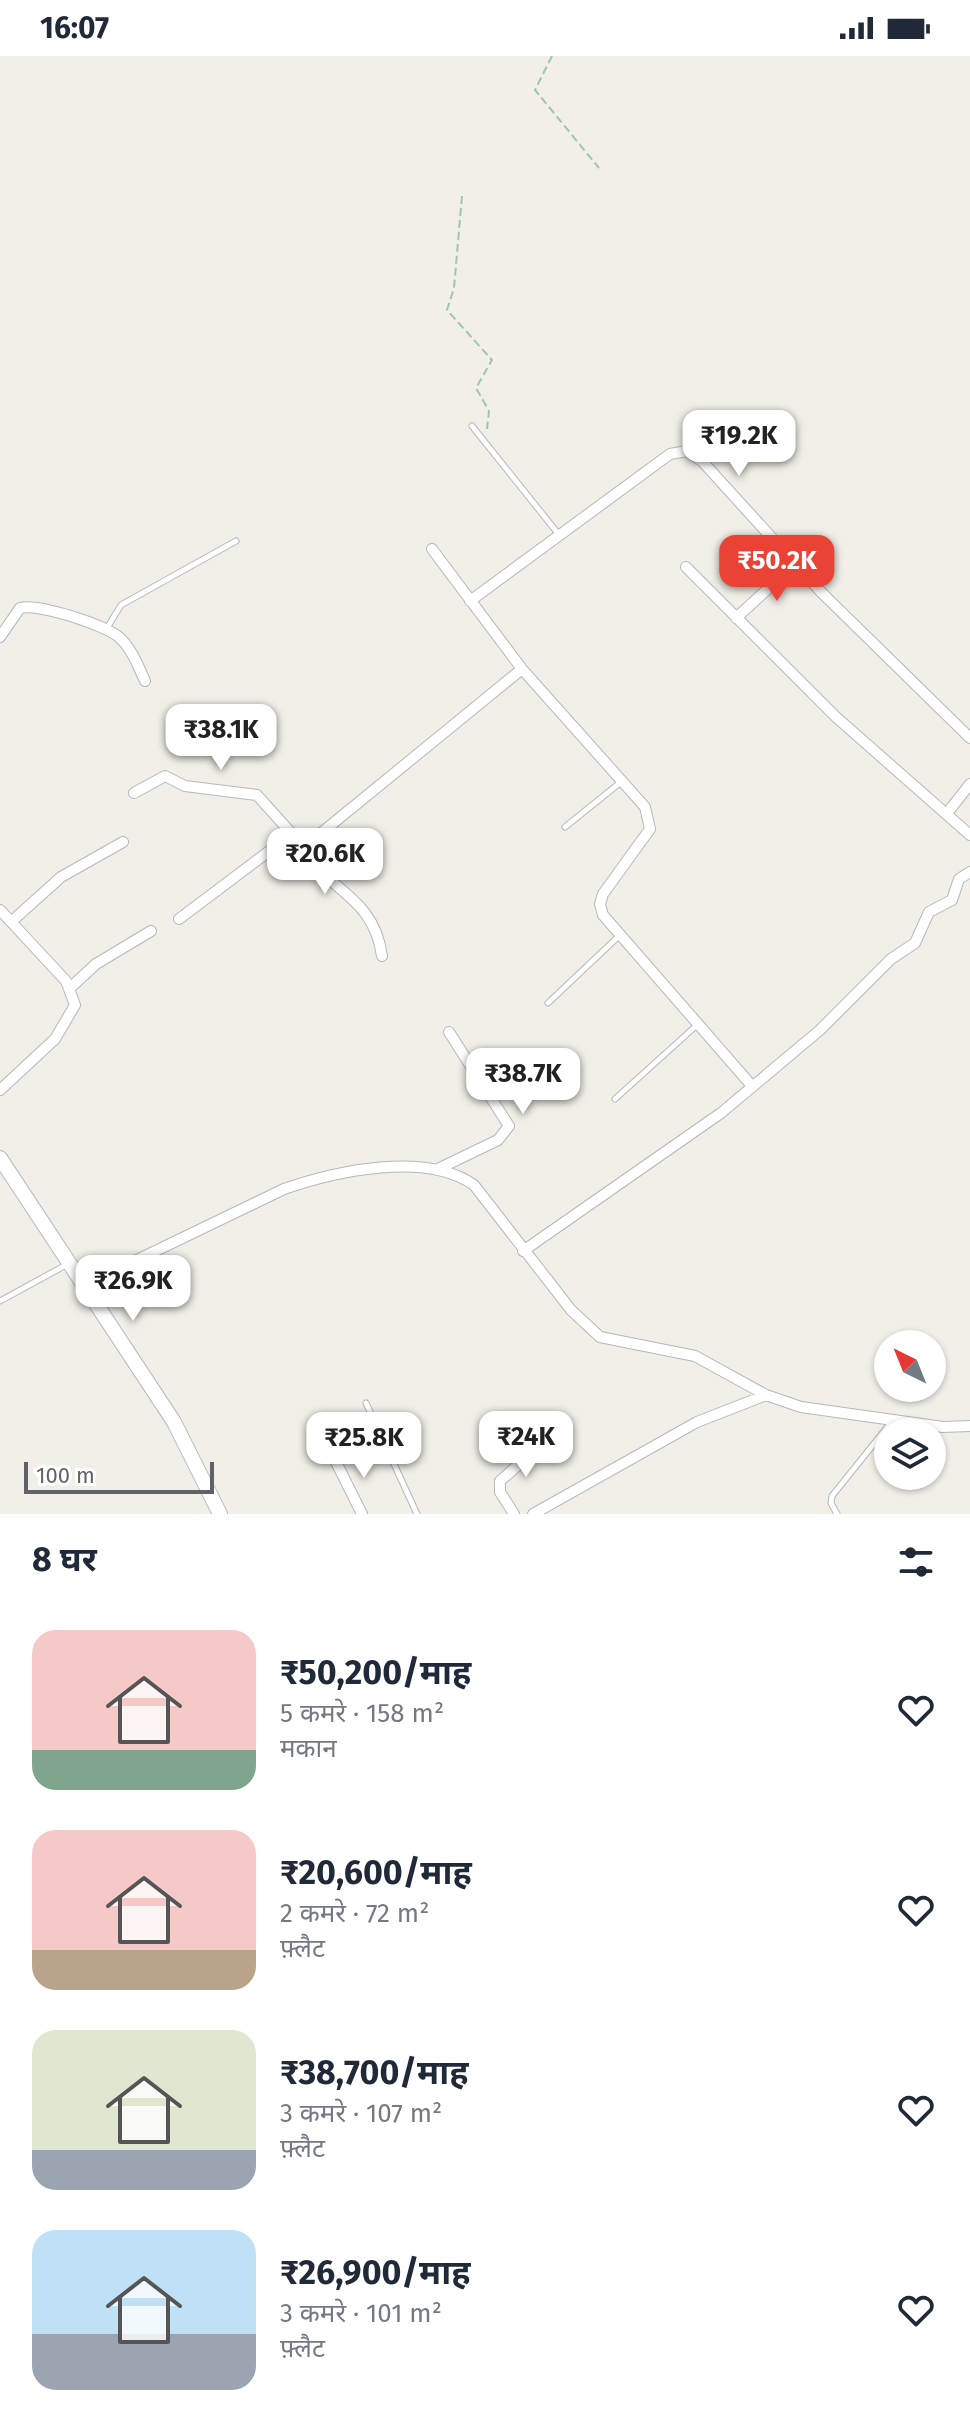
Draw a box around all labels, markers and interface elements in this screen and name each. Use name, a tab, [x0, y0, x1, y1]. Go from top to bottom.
text: 16:07	[40, 10, 109, 46]
pin: ₹19.2K	[674, 410, 804, 478]
text: ₹19.2K	[701, 420, 777, 451]
pin: ₹50.2K	[712, 535, 842, 603]
text: ₹50.2K	[737, 545, 817, 576]
pin: ₹38.1K	[156, 704, 286, 772]
text: ₹38.1K	[184, 714, 258, 745]
pin: ₹20.6K	[260, 828, 390, 896]
text: ₹20.6K	[285, 838, 365, 869]
pin: ₹38.7K	[458, 1048, 588, 1116]
text: ₹38.7K	[484, 1058, 562, 1089]
pin: ₹26.9K	[68, 1255, 198, 1323]
text: ₹26.9K	[94, 1265, 172, 1296]
north arrow	[874, 1330, 946, 1402]
map controls	[874, 1330, 946, 1490]
pin: ₹24K	[479, 1411, 573, 1479]
pin: ₹25.8K	[299, 1412, 429, 1480]
button: layers	[874, 1418, 946, 1490]
text: ₹24K	[497, 1421, 555, 1452]
text: ₹25.8K	[324, 1422, 404, 1453]
scale bar	[24, 1458, 214, 1494]
text: 100 m	[36, 1462, 95, 1489]
text: 8 घर	[32, 1539, 97, 1580]
icon: filters	[894, 1540, 938, 1584]
text: ₹50,200/माह	[280, 1652, 471, 1693]
icon: home	[96, 1662, 192, 1758]
icon: heart	[894, 1688, 938, 1732]
text: 5 कमरे · 158 m²	[280, 1698, 444, 1729]
text: मकान	[280, 1733, 337, 1764]
text: ₹20,600/माह	[280, 1852, 472, 1893]
icon: home	[96, 1862, 192, 1958]
icon: heart	[894, 1888, 938, 1932]
text: 2 कमरे · 72 m²	[280, 1898, 429, 1929]
text: फ़्लैट	[280, 1933, 325, 1964]
text: ₹38,700/माह	[280, 2052, 468, 2093]
icon: home	[96, 2062, 192, 2158]
icon: heart	[894, 2088, 938, 2132]
text: 3 कमरे · 107 m²	[280, 2098, 442, 2129]
text: फ़्लैट	[280, 2133, 325, 2164]
text: ₹26,900/माह	[280, 2252, 471, 2293]
icon: home	[96, 2262, 192, 2358]
icon: heart	[894, 2288, 938, 2332]
text: 3 कमरे · 101 m²	[280, 2298, 442, 2329]
text: फ़्लैट	[280, 2333, 325, 2364]

